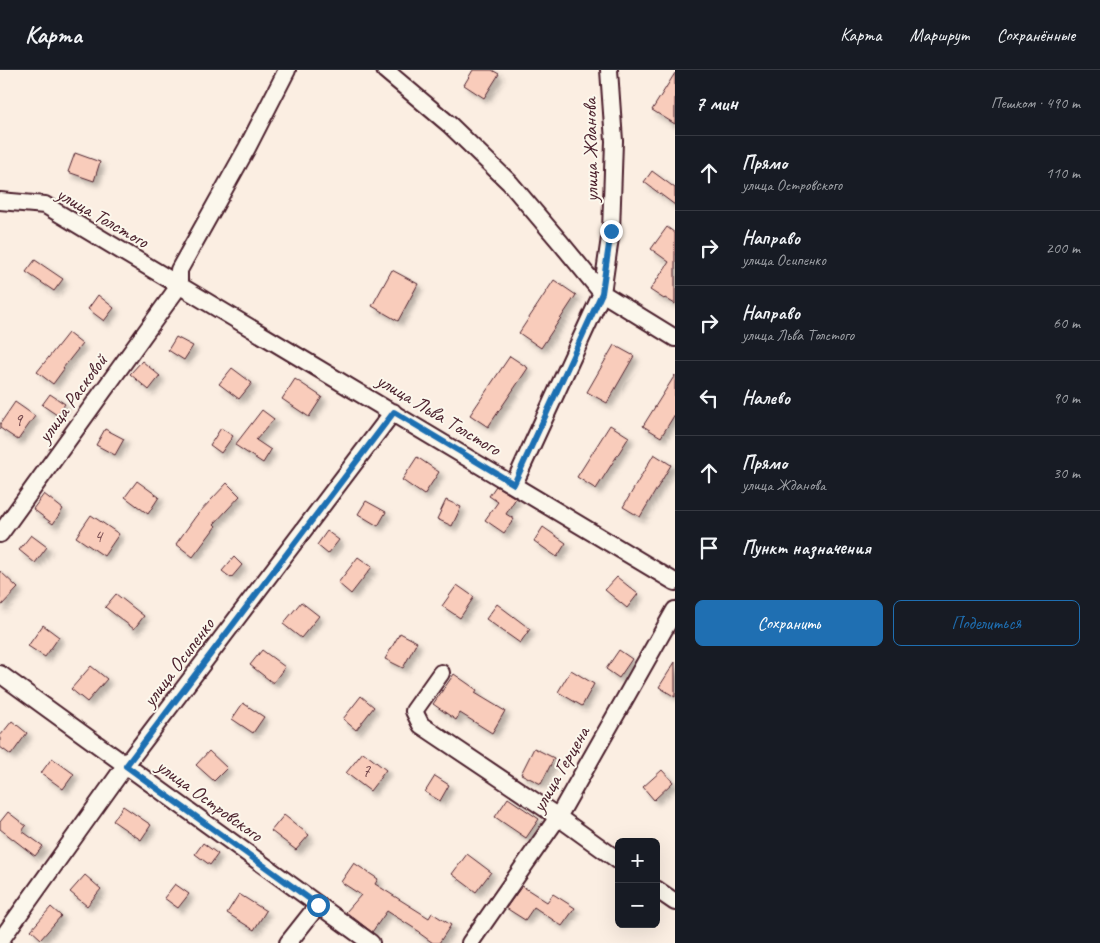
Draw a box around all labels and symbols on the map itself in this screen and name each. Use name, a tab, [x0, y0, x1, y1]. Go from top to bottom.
street label: улица Жданова	[577, 96, 604, 203]
street label: улица Толстого	[51, 181, 154, 254]
route end	[600, 220, 623, 243]
street label: улица Расковой	[31, 348, 114, 448]
street label: улица Льва Толстого	[371, 367, 506, 462]
house number: 9	[14, 409, 24, 431]
house number: 4	[94, 525, 104, 547]
street label: улица Осипенко	[136, 612, 220, 712]
street label: улица Герцена	[525, 720, 596, 817]
street label: улица Островского	[151, 753, 268, 848]
house number: 7	[362, 760, 371, 782]
route start	[307, 894, 330, 917]

